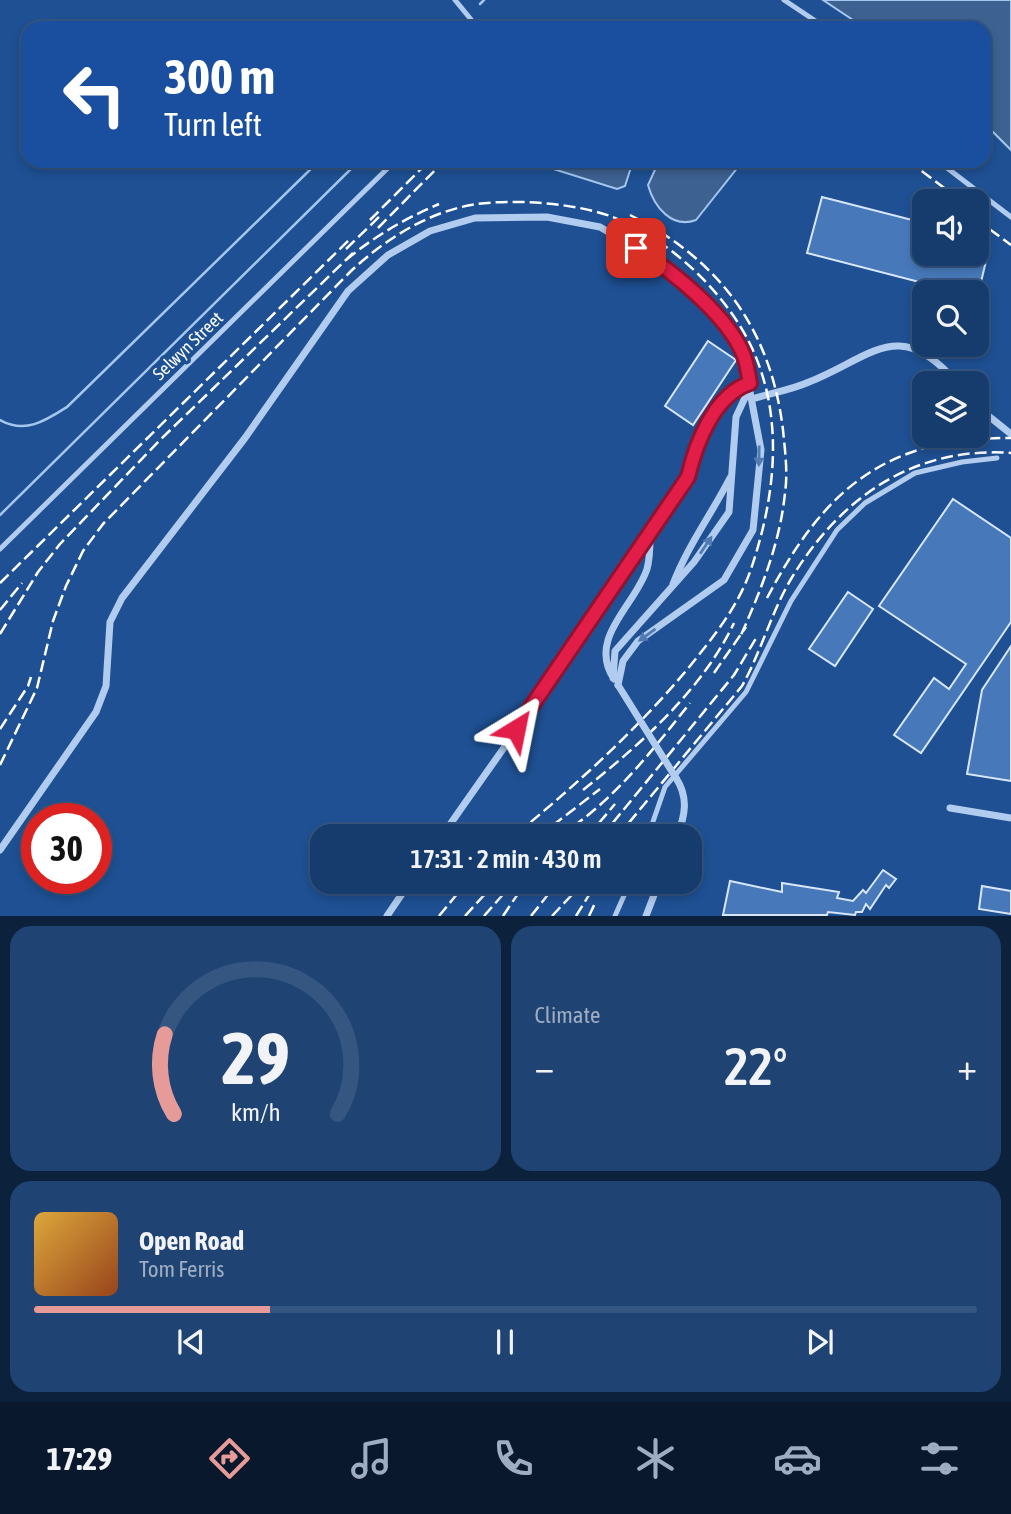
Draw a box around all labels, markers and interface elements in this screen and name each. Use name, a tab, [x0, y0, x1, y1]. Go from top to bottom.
text: 300 m	[164, 48, 275, 104]
icon: left	[49, 49, 140, 140]
text: Turn left	[164, 106, 262, 143]
map controls	[912, 189, 989, 448]
button: sound	[912, 189, 989, 266]
pin	[606, 218, 666, 278]
icon: arrive	[617, 229, 655, 267]
button: search	[912, 280, 989, 357]
street label: Selwyn Street	[148, 307, 227, 384]
button: layers	[912, 371, 989, 448]
one-way arrow	[753, 445, 765, 467]
one-way arrow	[699, 536, 713, 554]
one-way arrow	[638, 628, 656, 642]
position arrow	[479, 692, 553, 766]
speed limit sign: 30	[21, 803, 112, 894]
text: 17:31 · 2 min · 430 m	[411, 844, 601, 874]
text: Climate	[535, 1002, 600, 1028]
text: 29	[221, 1017, 289, 1100]
text: 22°	[724, 1036, 787, 1096]
text: −	[535, 1045, 554, 1088]
text: +	[957, 1045, 977, 1088]
text: km/h	[230, 1098, 280, 1126]
text: Open Road	[139, 1226, 244, 1256]
text: Tom Ferris	[139, 1256, 224, 1282]
icon: previous	[172, 1323, 210, 1361]
icon: pause	[486, 1323, 524, 1361]
icon: next	[801, 1323, 839, 1361]
icon: directions	[205, 1434, 254, 1483]
icon: music	[347, 1434, 396, 1483]
icon: phone	[489, 1434, 538, 1483]
icon: climate	[631, 1434, 680, 1483]
icon: car	[773, 1434, 822, 1483]
icon: filters	[915, 1434, 964, 1483]
text: 17:29	[47, 1440, 112, 1477]

